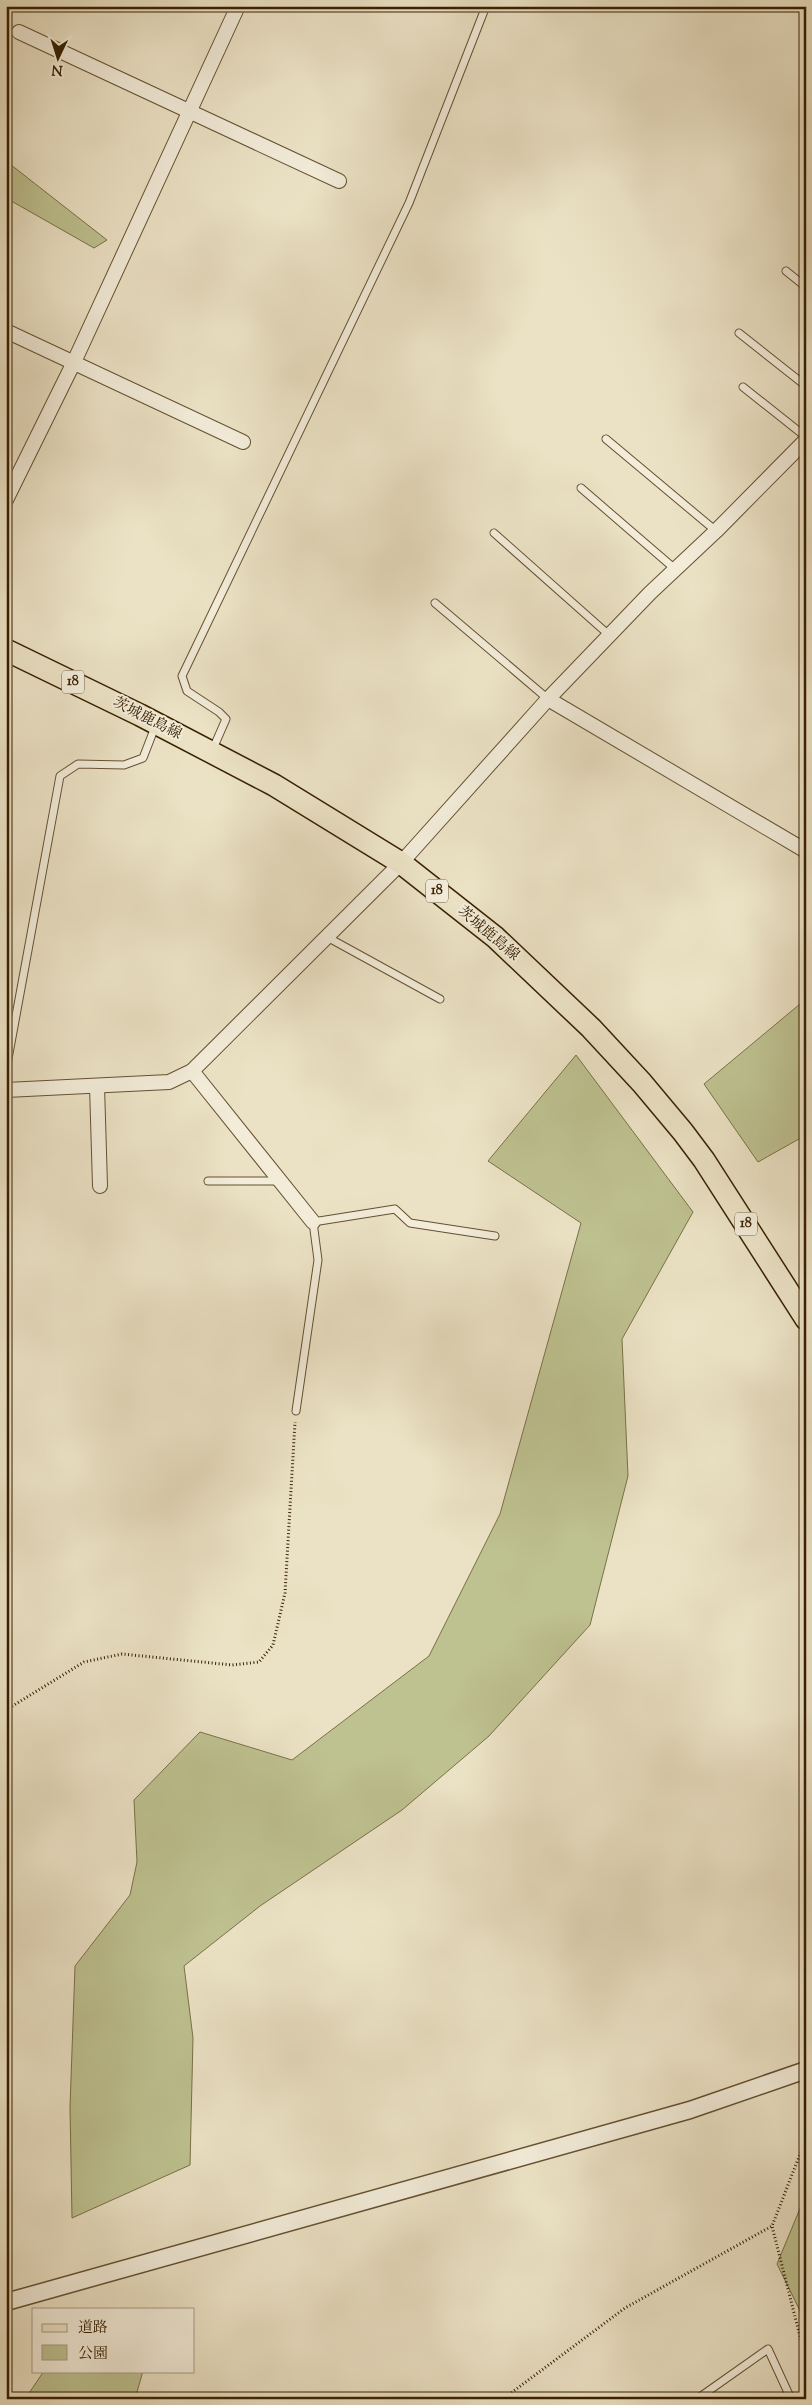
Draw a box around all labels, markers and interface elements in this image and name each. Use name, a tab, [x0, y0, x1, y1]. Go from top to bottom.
north arrow	[32, 32, 82, 82]
text: N	[51, 59, 64, 79]
road number: 18	[62, 670, 84, 694]
street label: 茨城鹿島線	[109, 693, 185, 745]
road number: 18	[426, 879, 448, 902]
street label: 茨城鹿島線	[453, 902, 523, 966]
road number: 18	[735, 1212, 757, 1236]
legend	[32, 2308, 195, 2372]
text: 道路	[78, 2318, 108, 2339]
text: 公園	[78, 2344, 108, 2365]

